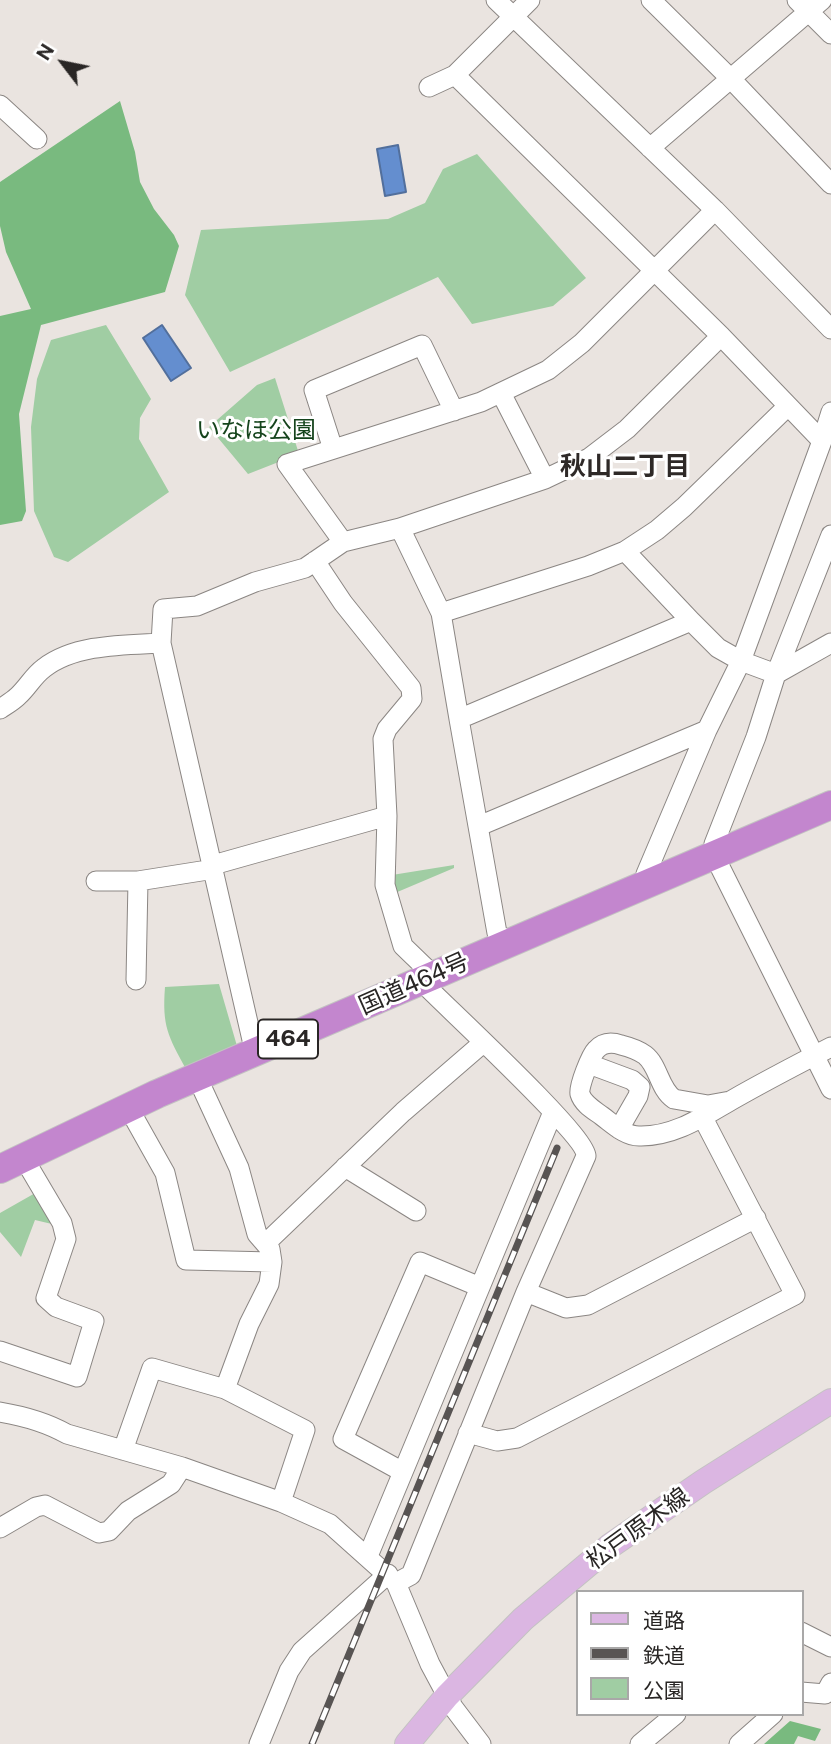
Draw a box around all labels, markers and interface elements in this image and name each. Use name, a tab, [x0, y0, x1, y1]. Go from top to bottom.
north arrow	[28, 28, 98, 98]
text: N	[32, 40, 58, 64]
park label: いなほ公園	[196, 417, 316, 445]
district label: 秋山二丁目	[560, 451, 690, 483]
street label: 国道464号	[355, 947, 473, 1021]
road number: 464	[258, 1020, 318, 1058]
street label: 松戸原木線	[581, 1482, 695, 1576]
legend	[576, 1590, 803, 1716]
text: 道路	[643, 1608, 685, 1633]
text: 鉄道	[643, 1643, 685, 1668]
text: 公園	[643, 1678, 685, 1703]

